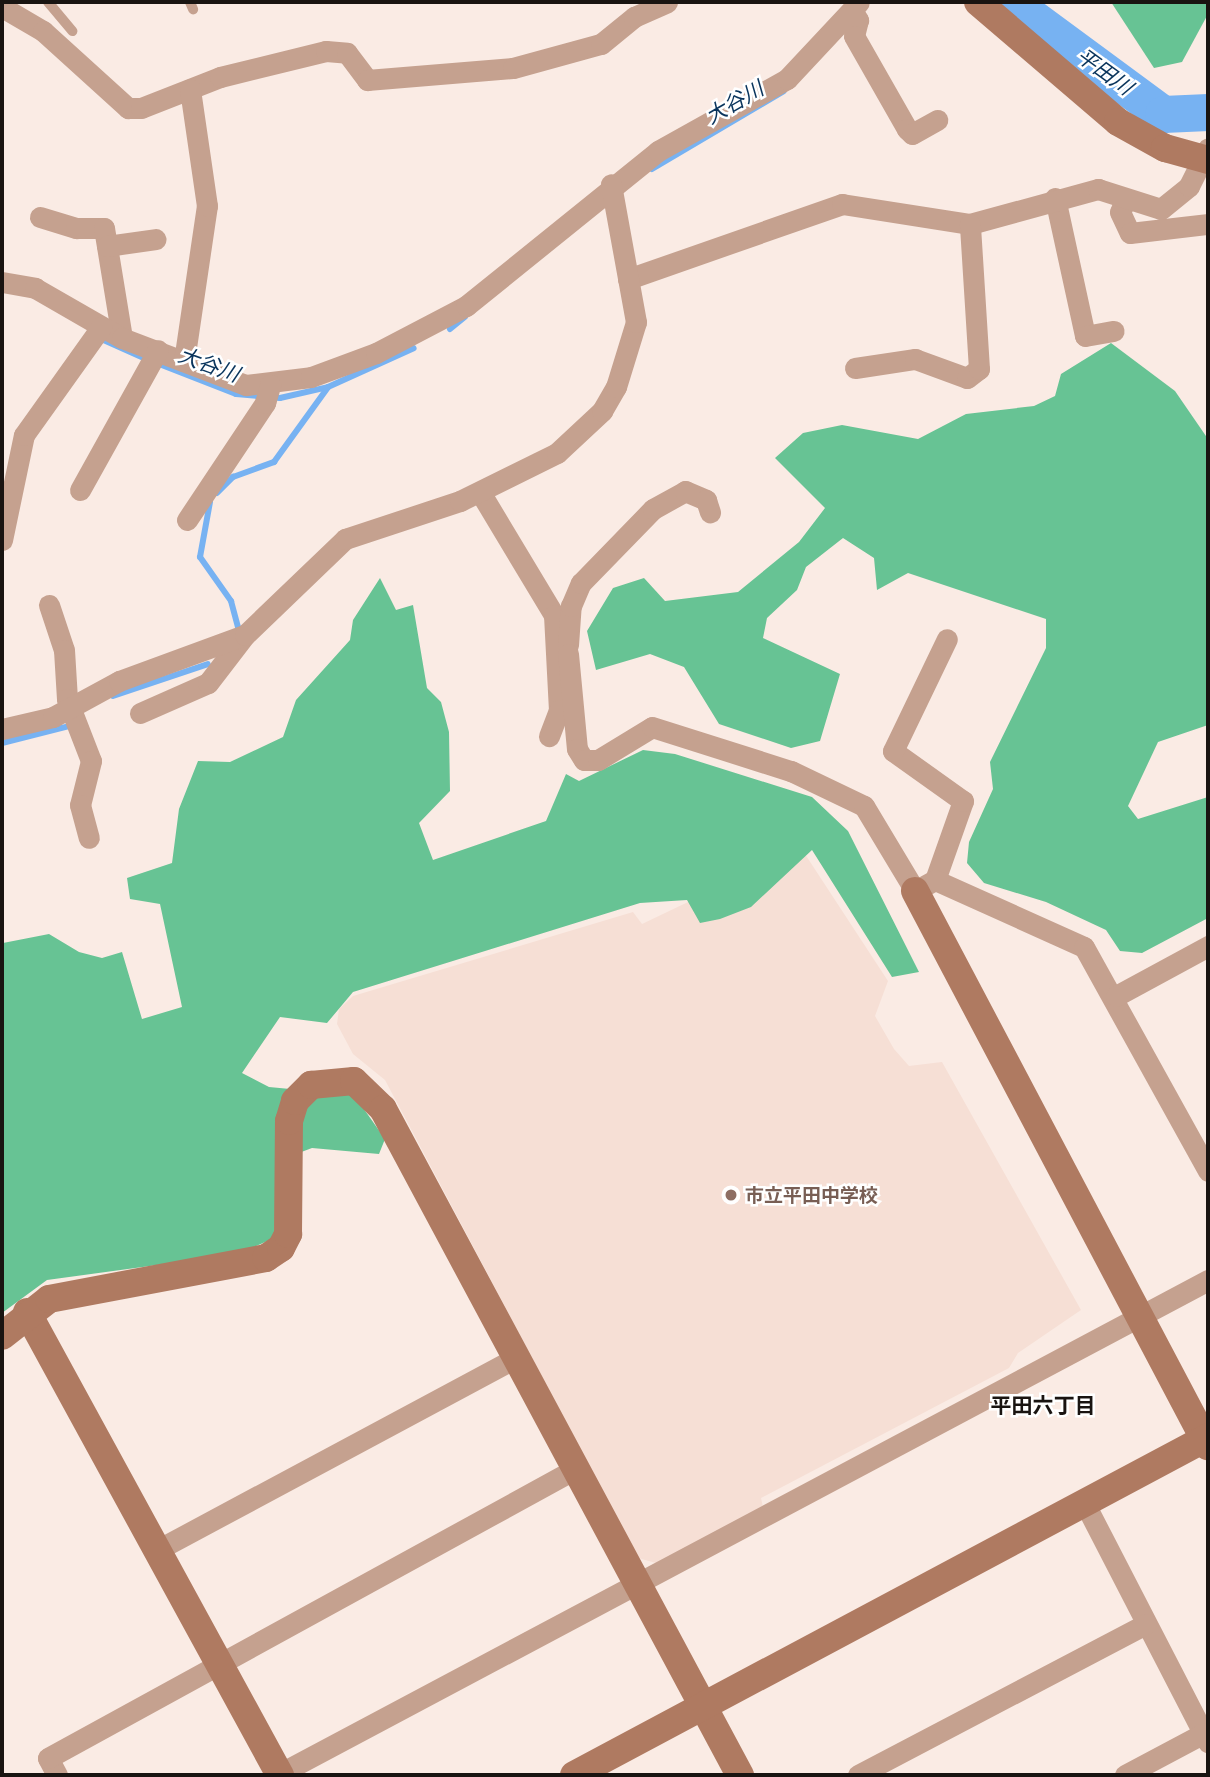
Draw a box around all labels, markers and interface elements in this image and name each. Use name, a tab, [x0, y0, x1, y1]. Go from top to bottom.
water label: 平田川	[1072, 42, 1138, 100]
water label: 大谷川	[700, 75, 768, 129]
water label: 大谷川	[175, 341, 243, 387]
place label: 市立平田中学校	[745, 1184, 878, 1206]
marker: 市立平田中学校	[723, 1187, 739, 1203]
district label: 平田六丁目	[991, 1392, 1095, 1418]

